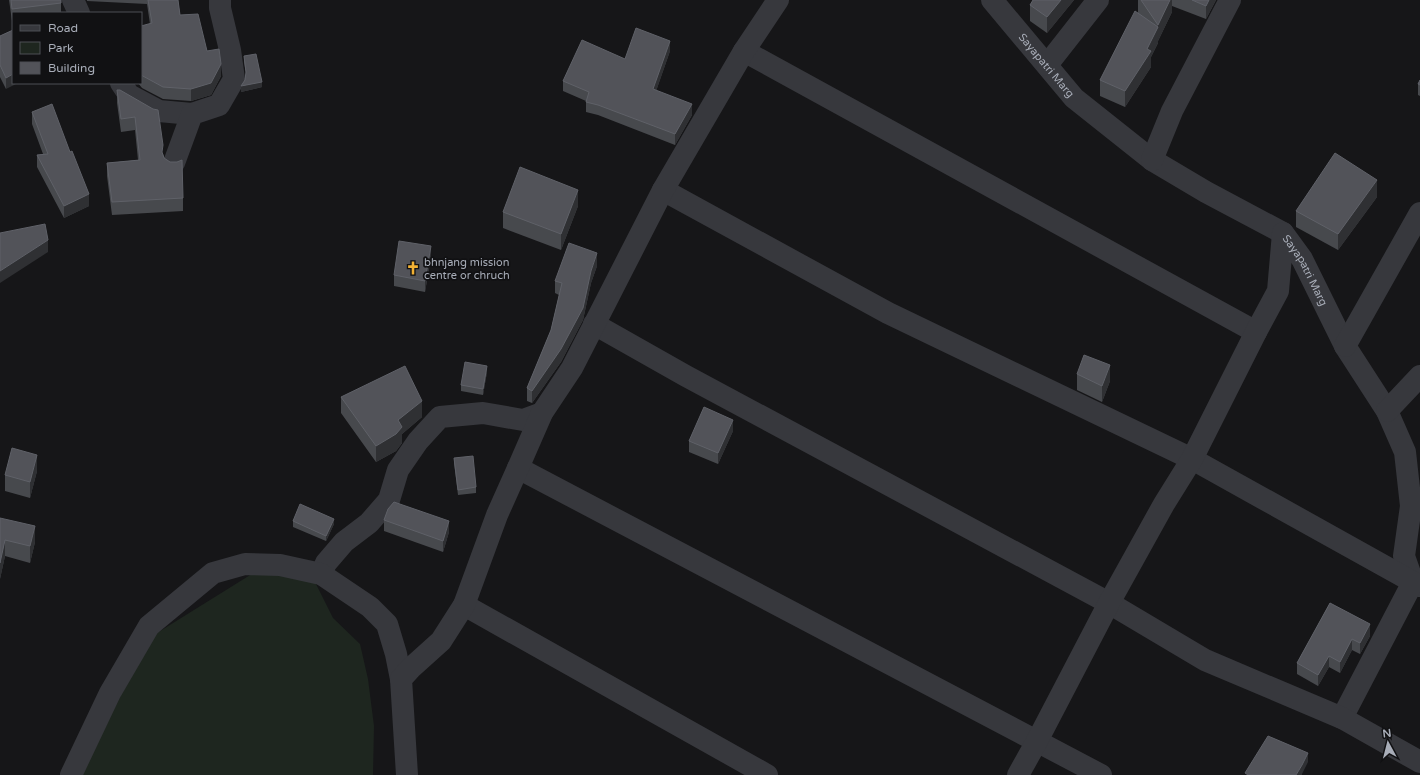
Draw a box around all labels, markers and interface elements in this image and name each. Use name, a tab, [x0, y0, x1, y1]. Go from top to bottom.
legend	[12, 12, 142, 84]
text: Road	[48, 21, 78, 35]
street label: Sayapatri Marg	[1016, 30, 1077, 100]
text: Park	[48, 41, 74, 55]
text: Building	[48, 61, 95, 75]
street label: Sayapatri Marg	[1280, 232, 1331, 308]
place label: bhnjang mission centre or chruch	[424, 256, 510, 282]
church icon: bhnjang mission centre or chruch	[405, 260, 421, 276]
north arrow	[1368, 723, 1408, 763]
text: N	[1382, 727, 1392, 741]

